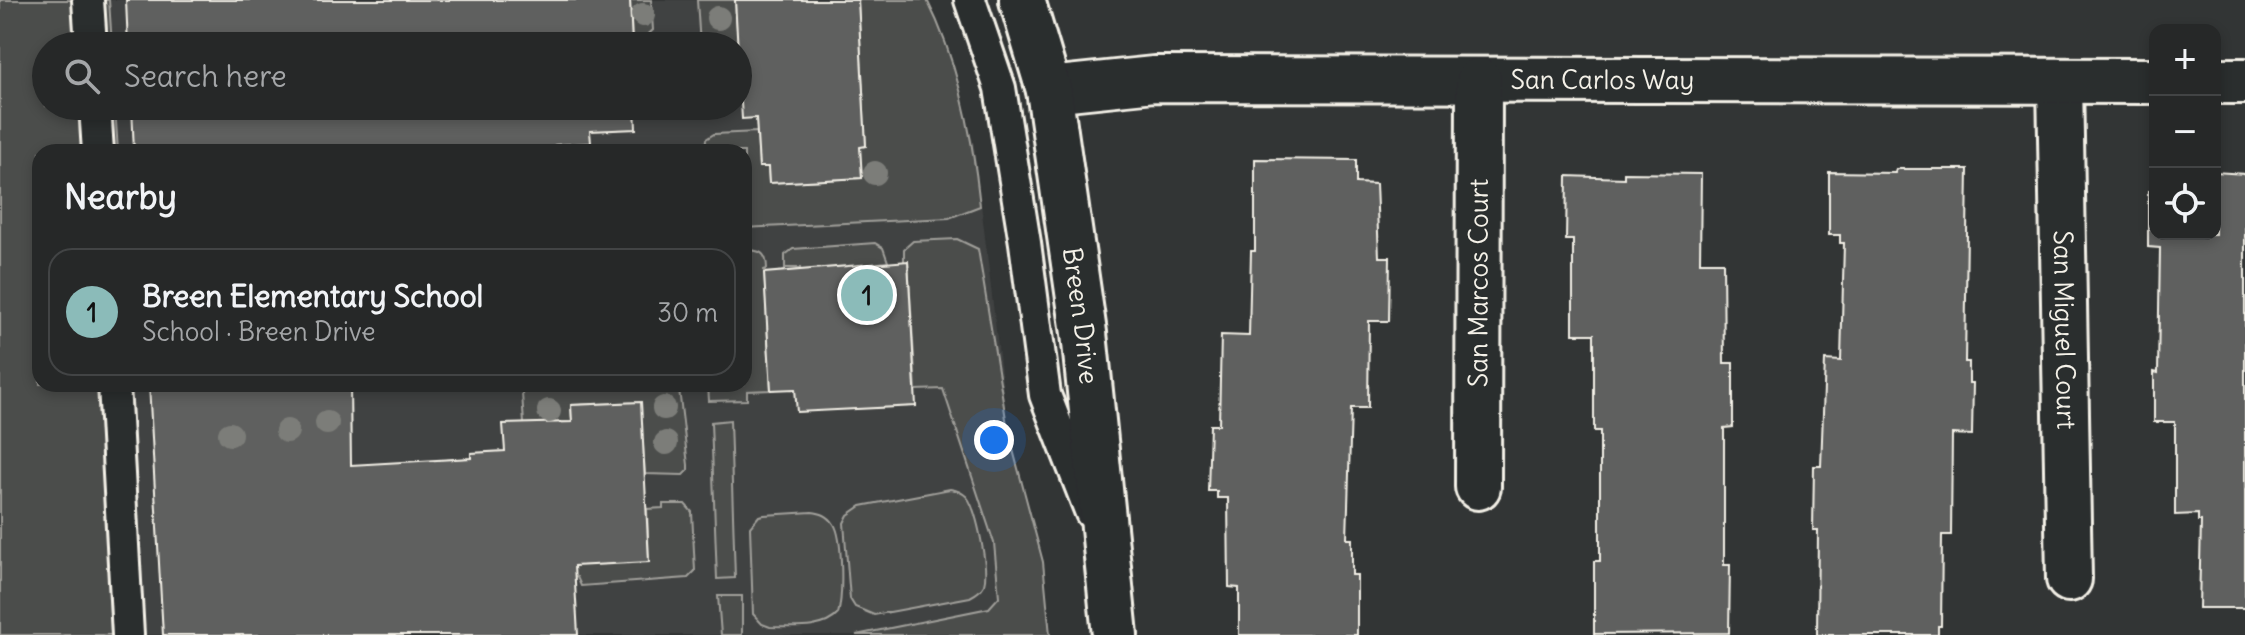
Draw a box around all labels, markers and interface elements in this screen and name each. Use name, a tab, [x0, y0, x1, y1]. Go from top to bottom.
map controls	[2149, 24, 2221, 240]
button: +	[2149, 24, 2221, 96]
search box	[32, 32, 752, 120]
icon: search	[60, 54, 104, 98]
text: Search here	[124, 57, 287, 95]
street label: San Carlos Way	[1511, 63, 1694, 96]
button: −	[2149, 96, 2221, 168]
button: locate	[2149, 168, 2221, 240]
text: Nearby	[64, 175, 177, 218]
street label: San Marcos Court	[1461, 178, 1495, 387]
street label: San Miguel Court	[2047, 230, 2083, 430]
street label: Breen Drive	[1056, 245, 1106, 386]
pin: 1	[841, 265, 893, 325]
text: Breen Elementary School	[142, 277, 483, 315]
text: 1	[87, 296, 97, 329]
text: 30 m	[657, 296, 718, 329]
text: School · Breen Drive	[142, 315, 376, 348]
your location	[974, 420, 1014, 460]

